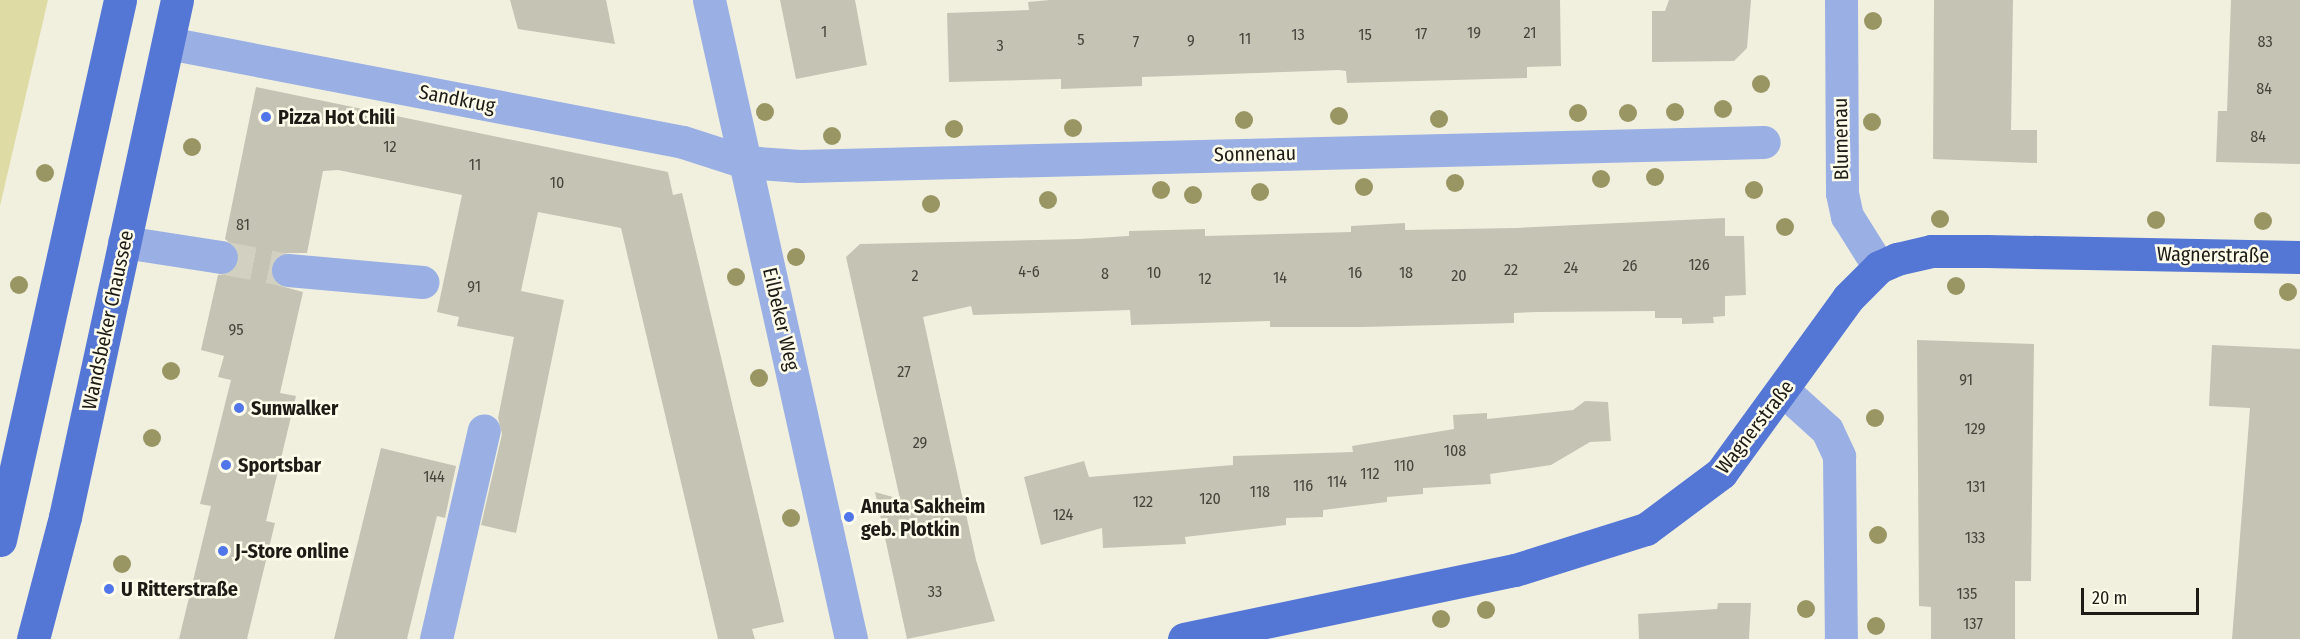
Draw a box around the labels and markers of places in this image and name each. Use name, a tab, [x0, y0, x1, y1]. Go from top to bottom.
place label: Pizza Hot Chili	[278, 105, 395, 129]
marker: Pizza Hot Chili	[259, 110, 273, 124]
place label: Sunwalker	[251, 396, 338, 420]
marker: Sunwalker	[232, 401, 246, 415]
place label: Sportsbar	[238, 453, 321, 477]
marker: Sportsbar	[219, 458, 233, 472]
place label: Anuta Sakheim geb. Plotkin	[861, 494, 985, 541]
marker: Anuta Sakheim geb. Plotkin	[842, 510, 856, 524]
place label: J-Store online	[235, 539, 349, 563]
marker: J-Store online	[216, 544, 230, 558]
place label: U Ritterstraße	[121, 577, 238, 601]
marker: U Ritterstraße	[102, 582, 116, 596]

